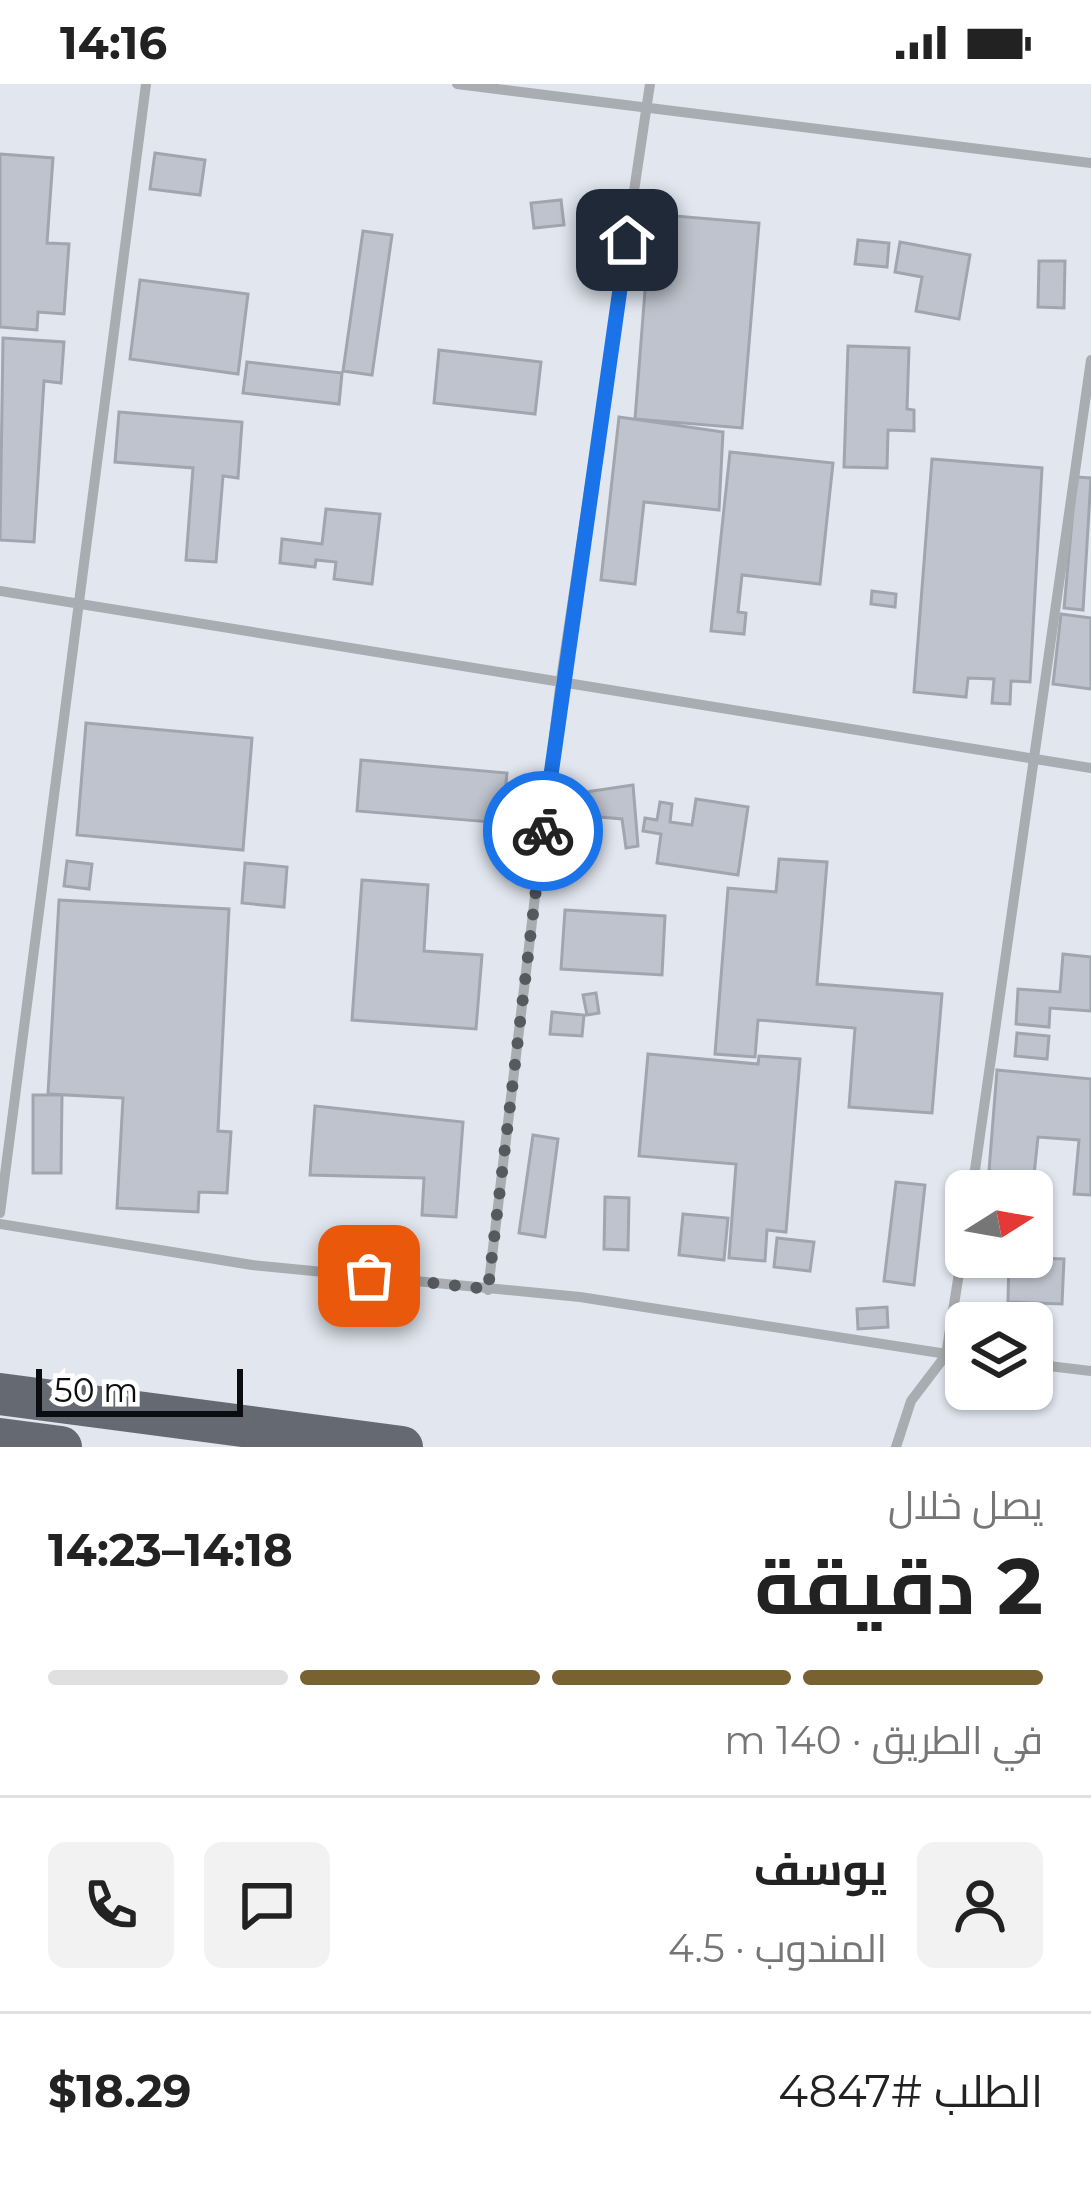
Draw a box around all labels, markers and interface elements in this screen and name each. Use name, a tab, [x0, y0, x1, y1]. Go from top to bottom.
text: 14:16	[60, 15, 167, 70]
pin	[576, 189, 678, 291]
icon: home	[594, 207, 660, 273]
courier	[483, 771, 603, 891]
icon: bike	[510, 798, 576, 864]
north arrow	[945, 1170, 1053, 1278]
map controls	[945, 1170, 1053, 1410]
pin	[318, 1225, 420, 1327]
icon: bag	[336, 1243, 402, 1309]
button: layers	[945, 1302, 1053, 1410]
scale bar	[36, 1363, 243, 1416]
text: 50 m	[54, 1370, 138, 1410]
text: يصل خلال	[888, 1481, 1043, 1529]
text: 14:18–14:23	[48, 1522, 293, 1577]
text: 2 دقيقة	[754, 1538, 1043, 1634]
text: في الطريق · 140 m	[724, 1716, 1043, 1764]
text: يوسف	[753, 1841, 887, 1896]
button: phone	[48, 1842, 174, 1968]
button: chat	[204, 1842, 330, 1968]
button: person	[917, 1842, 1043, 1968]
text: المندوب · 4.5	[668, 1924, 887, 1972]
text: $18.29	[48, 2063, 192, 2118]
text: الطلب #4847	[778, 2063, 1043, 2118]

